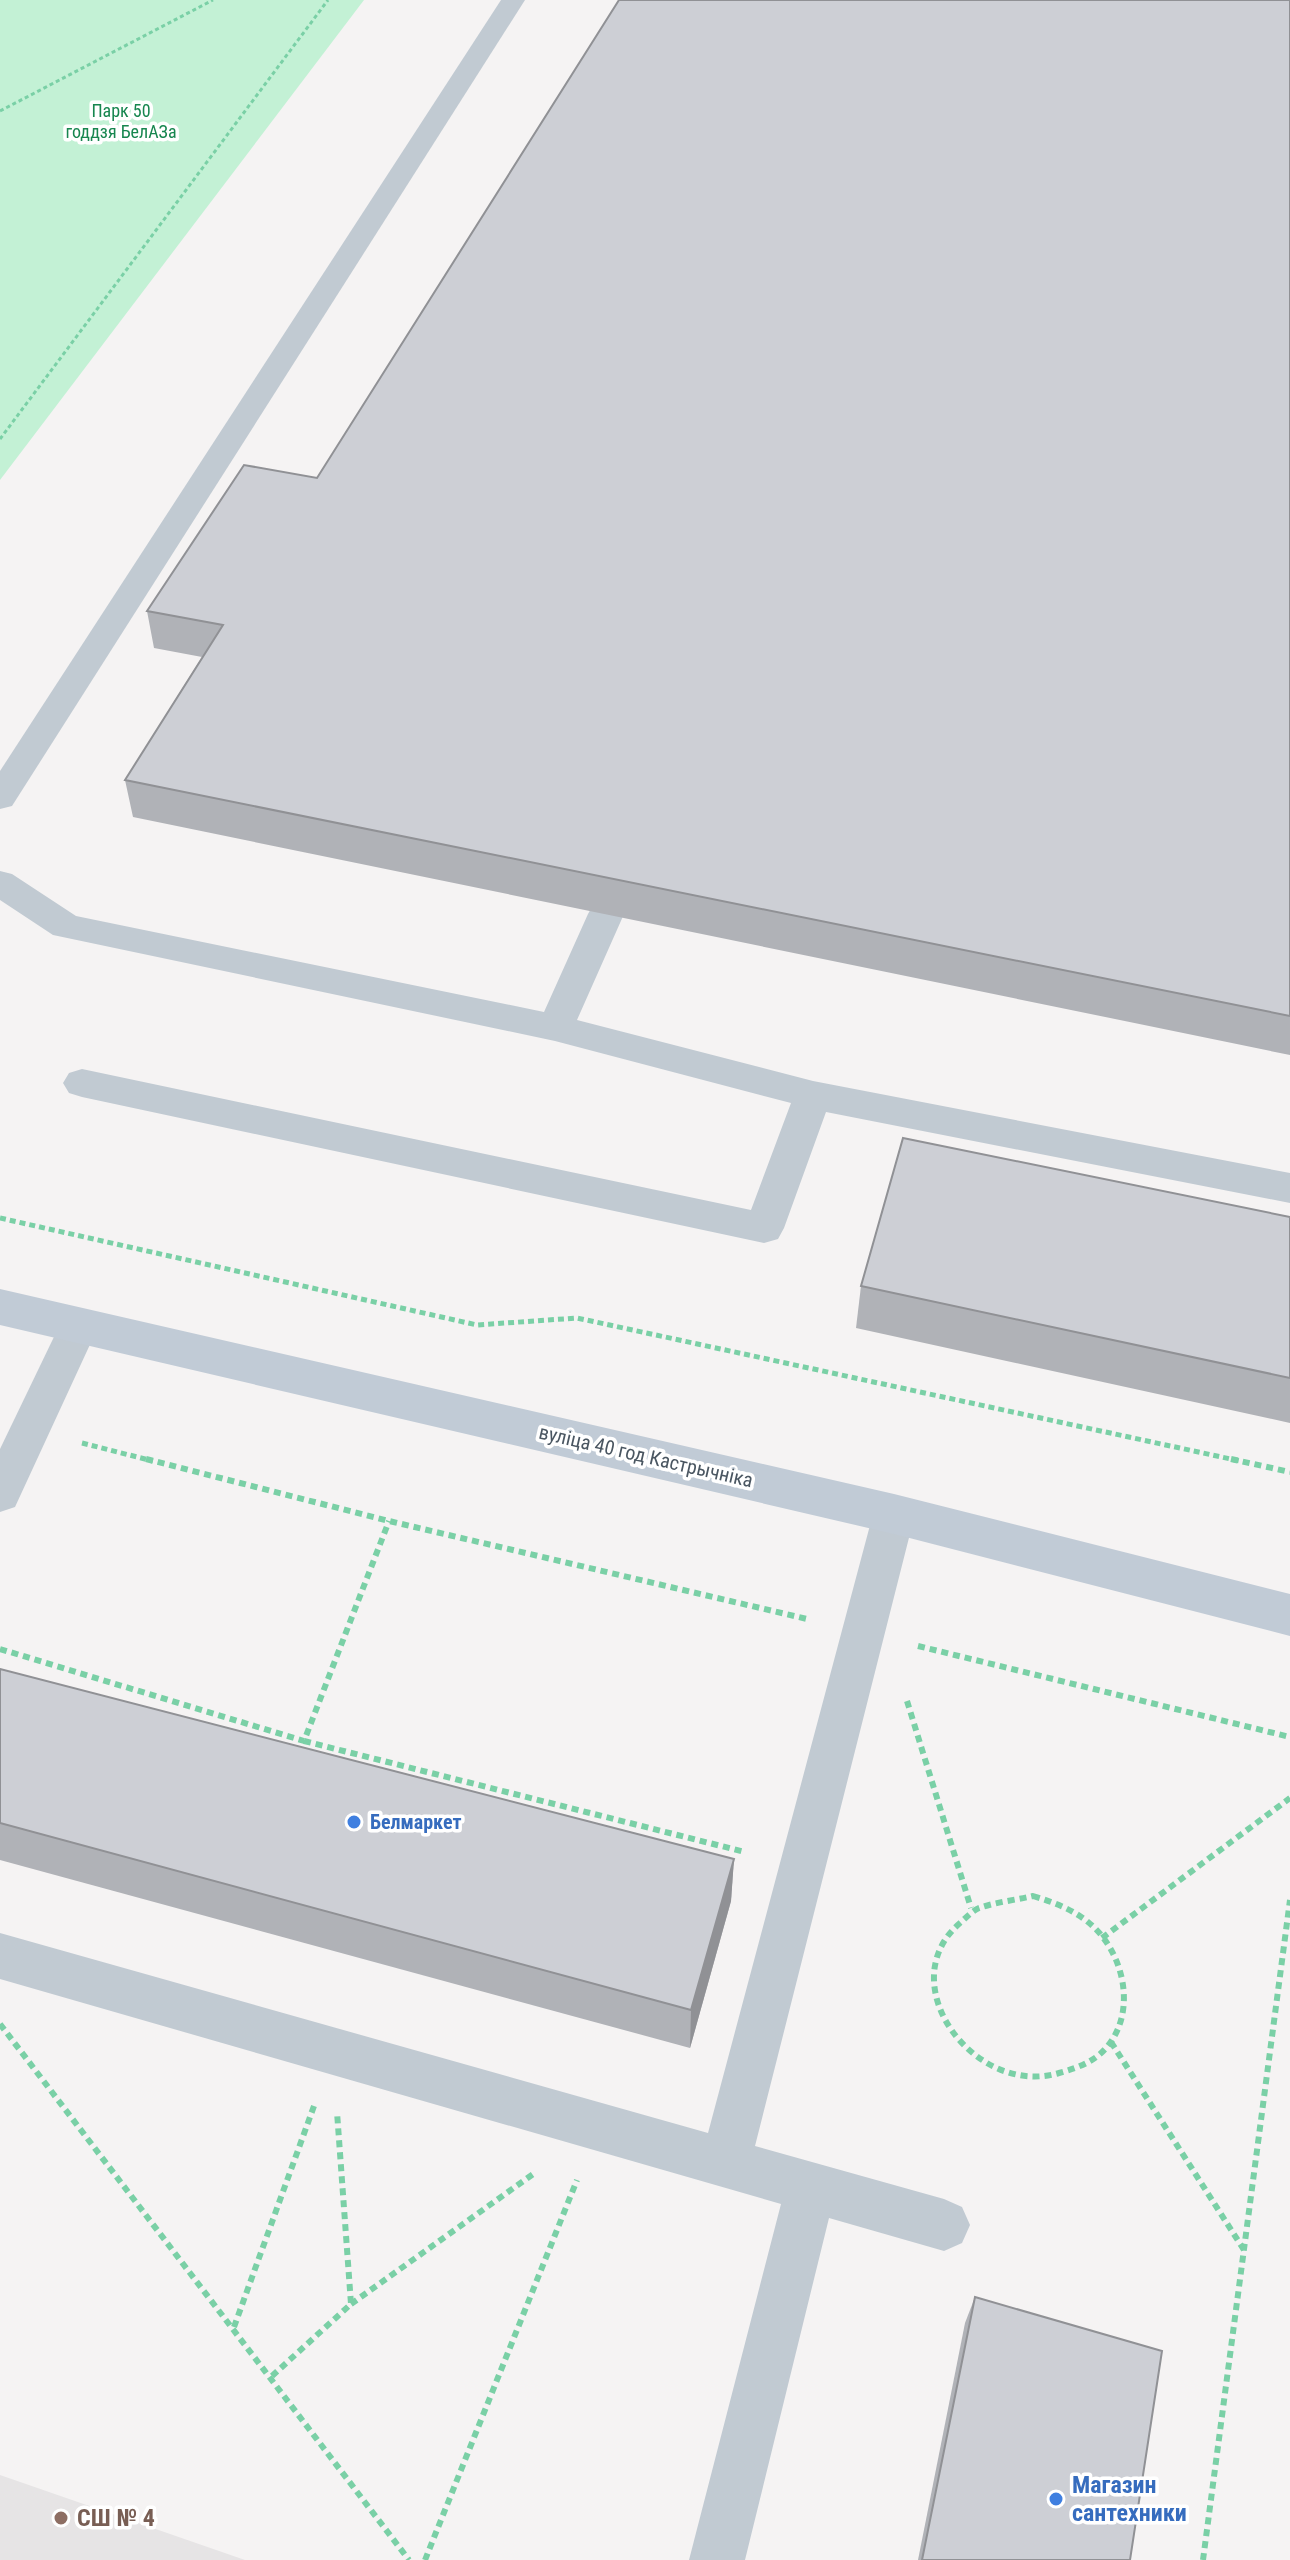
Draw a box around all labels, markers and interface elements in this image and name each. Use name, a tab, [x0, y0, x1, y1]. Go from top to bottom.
park label: Парк 50 годдзя БелАЗа	[65, 100, 177, 142]
street label: вуліца 40 год Кастрычніка	[537, 1420, 755, 1492]
place label: Белмаркет	[370, 1810, 462, 1834]
marker: Белмаркет	[345, 1813, 363, 1831]
place label: Магазин сантехники	[1072, 2471, 1187, 2527]
marker: Магазин сантехники	[1047, 2490, 1065, 2508]
place label: СШ № 4	[77, 2504, 155, 2532]
marker: СШ № 4	[52, 2509, 70, 2527]

